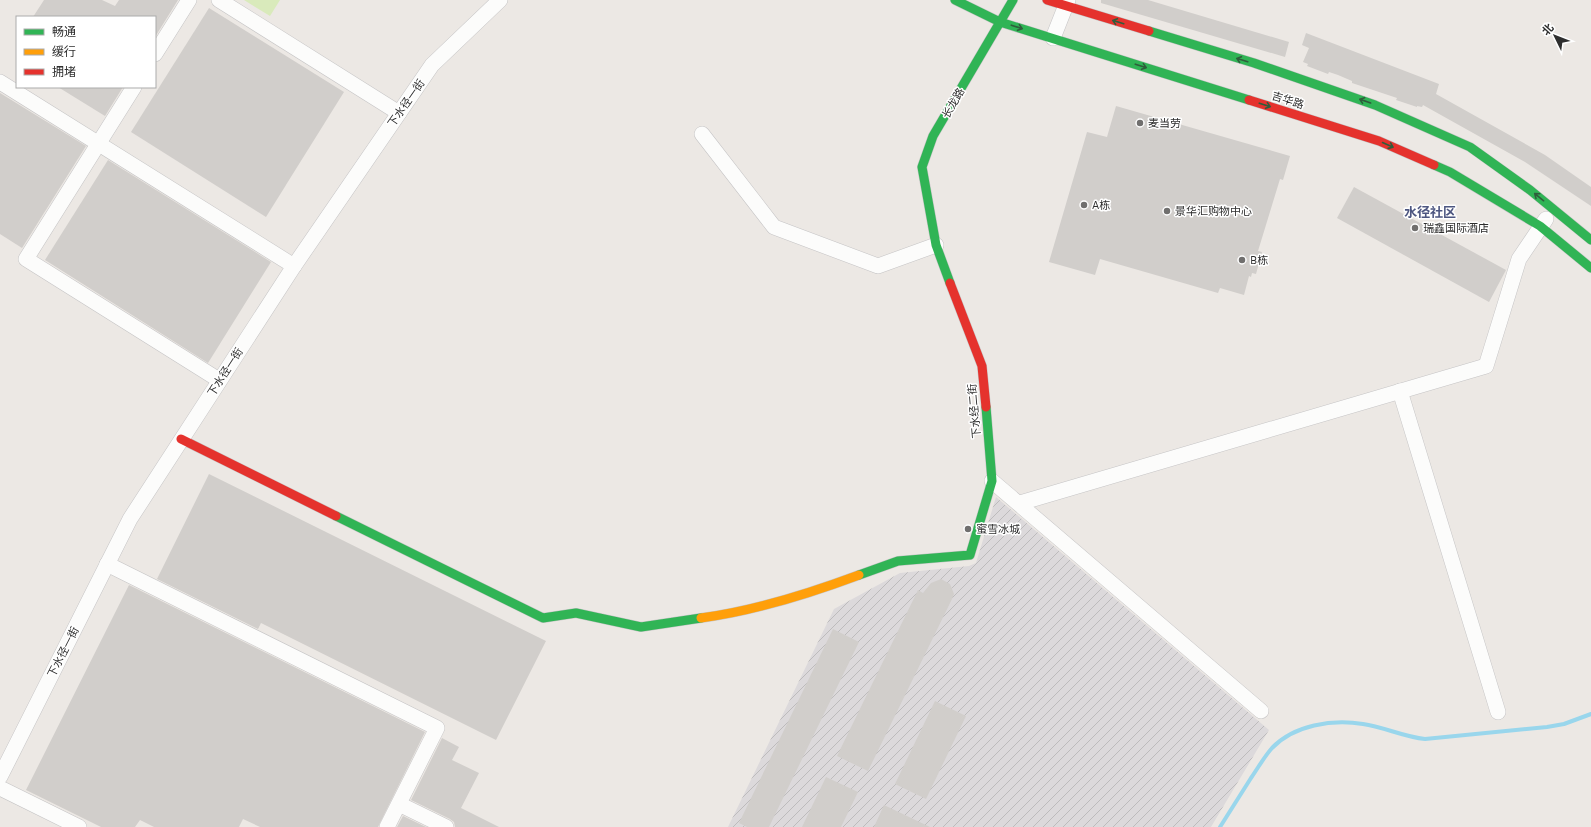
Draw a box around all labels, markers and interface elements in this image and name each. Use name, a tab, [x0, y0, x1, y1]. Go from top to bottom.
legend	[16, 16, 156, 88]
north arrow	[1535, 16, 1575, 56]
one-way arrow	[1111, 18, 1124, 25]
text: 北	[1540, 21, 1557, 38]
one-way arrow	[1010, 24, 1023, 31]
text: 畅通	[52, 25, 76, 39]
text: 缓行	[52, 45, 76, 59]
one-way arrow	[1236, 56, 1249, 63]
one-way arrow	[1134, 63, 1147, 70]
text: 拥堵	[52, 65, 76, 79]
street label: 下水径一街	[385, 77, 428, 130]
street label: 长龙路	[940, 86, 967, 121]
street label: 吉华路	[1270, 89, 1306, 112]
one-way arrow	[1359, 97, 1372, 104]
one-way arrow	[1258, 102, 1271, 109]
place label: 麦当劳	[1148, 117, 1181, 130]
marker: 麦当劳	[1135, 118, 1145, 128]
one-way arrow	[1382, 142, 1394, 149]
one-way arrow	[1534, 193, 1545, 202]
place label: A栋	[1092, 199, 1110, 212]
marker: A栋	[1079, 200, 1089, 210]
place label: 景华汇购物中心	[1175, 205, 1252, 218]
district label: 水径社区	[1404, 205, 1456, 220]
marker: 景华汇购物中心	[1162, 206, 1172, 216]
place label: 瑞鑫国际酒店	[1423, 222, 1489, 235]
marker: 瑞鑫国际酒店	[1410, 223, 1420, 233]
place label: B栋	[1250, 254, 1268, 267]
marker: B栋	[1237, 255, 1247, 265]
street label: 下水径一街	[205, 346, 246, 399]
street label: 下水经二街	[966, 383, 983, 439]
place label: 蜜雪冰城	[976, 523, 1020, 536]
marker: 蜜雪冰城	[963, 524, 973, 534]
street label: 下水径一街	[45, 625, 82, 680]

